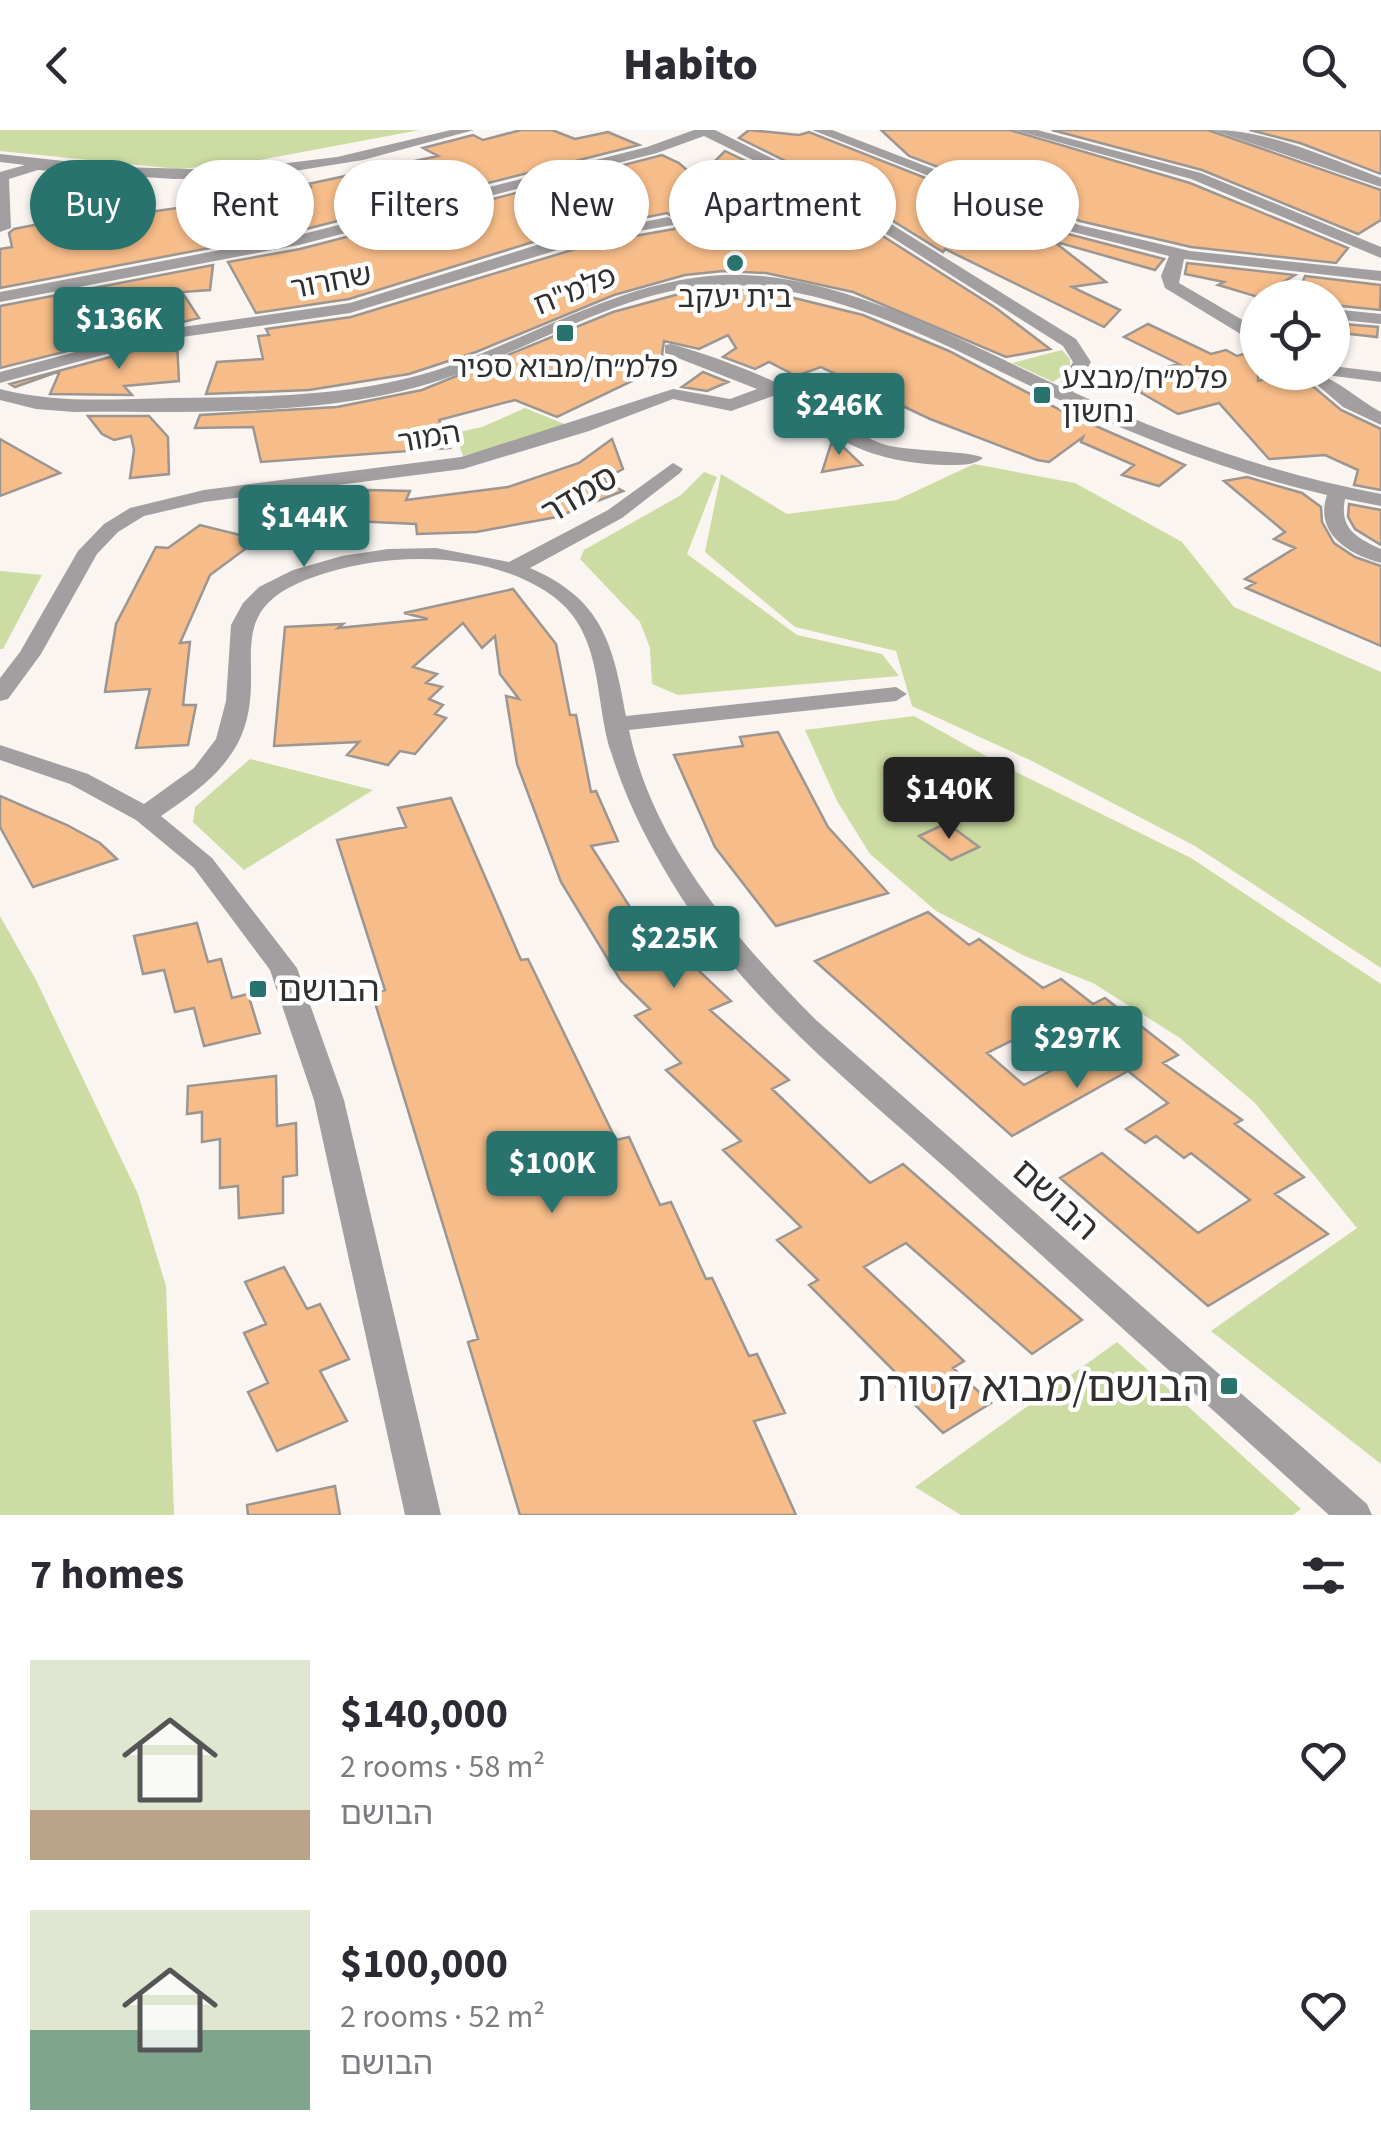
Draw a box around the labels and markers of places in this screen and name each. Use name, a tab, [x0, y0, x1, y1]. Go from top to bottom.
marker: בית יעקב	[724, 252, 746, 274]
place label: בית יעקב	[678, 276, 792, 319]
pin: $136K	[49, 287, 189, 372]
marker: פלמ״ח/מבוא ספיר	[554, 322, 576, 344]
place label: פלמ״ח/מבוא ספיר	[452, 346, 678, 389]
place label: פלמ״ח/מבצע נחשון	[1062, 357, 1228, 434]
pin: $246K	[769, 373, 909, 458]
marker: פלמ״ח/מבצע נחשון	[1031, 384, 1053, 406]
pin: $144K	[234, 485, 374, 570]
pin: $140K	[879, 757, 1019, 842]
pin: $225K	[604, 906, 744, 991]
place label: הבושם	[278, 965, 380, 1015]
marker: הבושם	[247, 978, 269, 1000]
pin: $297K	[1007, 1006, 1147, 1091]
pin: $100K	[482, 1131, 622, 1216]
place label: הבושם/מבוא קטורת	[858, 1358, 1209, 1418]
marker: הבושם/מבוא קטורת	[1218, 1375, 1240, 1397]

